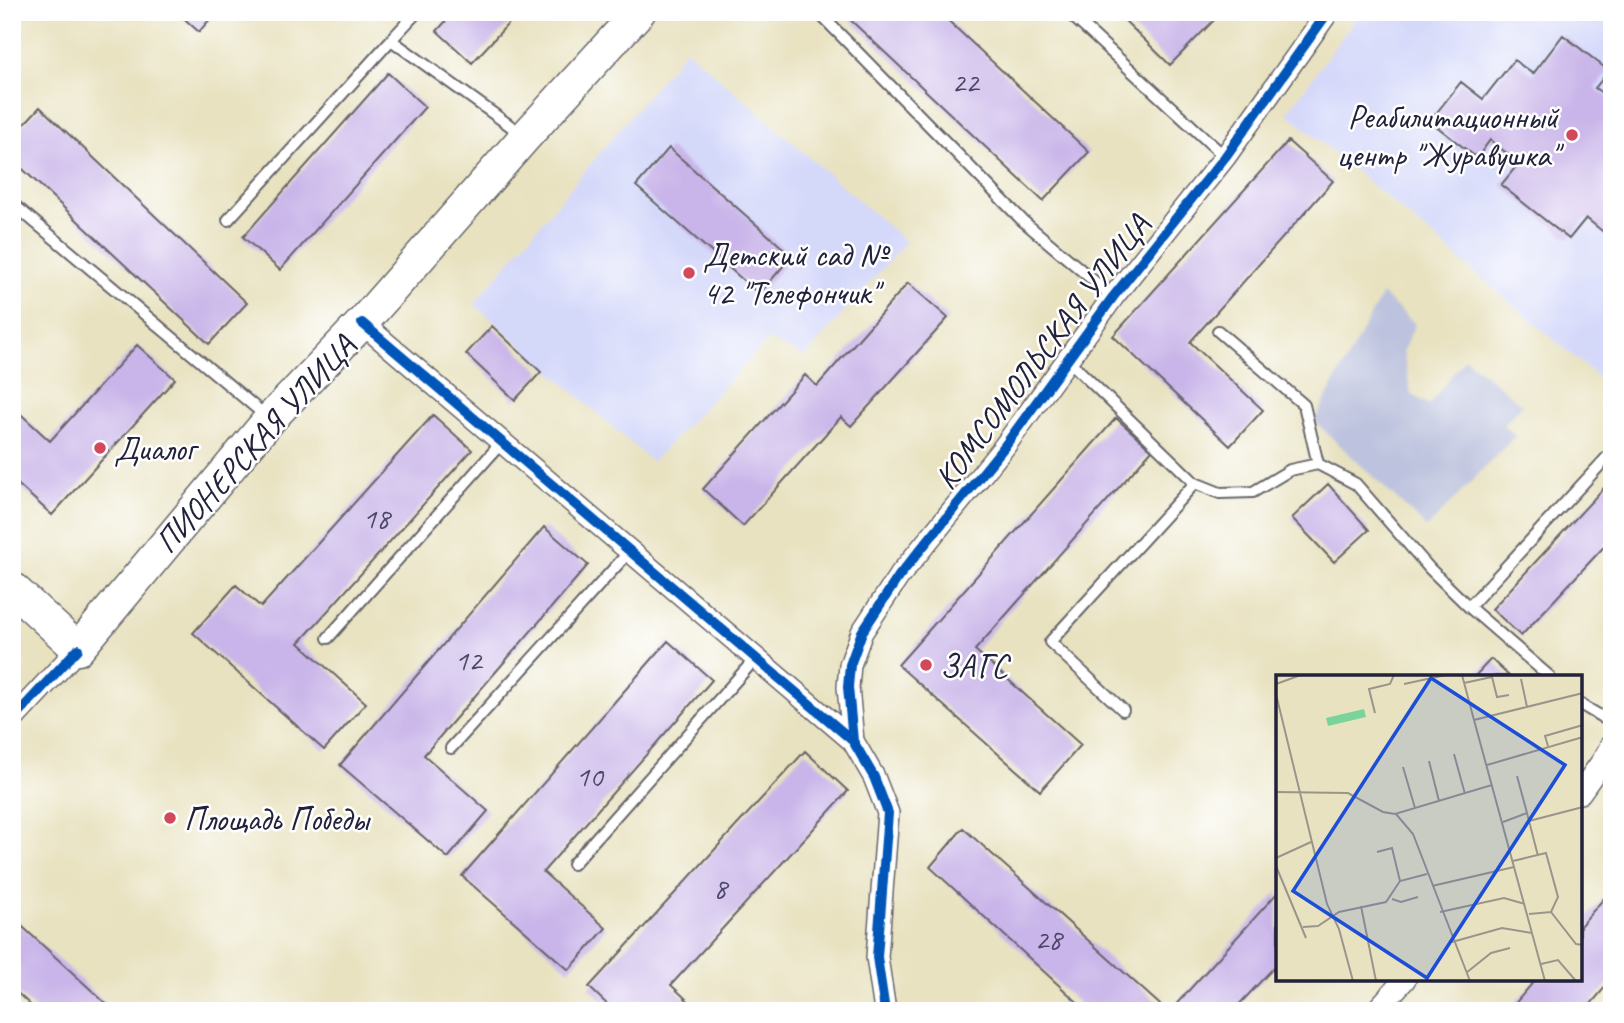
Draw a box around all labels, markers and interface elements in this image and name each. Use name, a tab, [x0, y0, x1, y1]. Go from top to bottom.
house number: 22	[952, 63, 981, 101]
place label: Реабилитационный центр "Журавушка"	[1337, 96, 1564, 176]
marker: Реабилитационный центр "Журавушка"	[1564, 127, 1580, 143]
street label: КОМСОМОЛЬСКАЯ УЛИЦА	[925, 205, 1160, 497]
place label: Детский сад № 42 "Телефончик"	[703, 234, 891, 314]
marker: Детский сад № 42 "Телефончик"	[681, 265, 697, 281]
street label: ПИОНЕРСКАЯ УЛИЦА	[145, 325, 365, 562]
place label: Диалог	[114, 428, 200, 470]
marker: Диалог	[92, 440, 108, 456]
house number: 18	[363, 499, 392, 537]
house number: 12	[455, 641, 484, 679]
place label: ЗАГС	[940, 645, 1012, 687]
marker: ЗАГС	[918, 657, 934, 673]
inset map	[1276, 675, 1582, 981]
house number: 10	[576, 757, 605, 795]
place label: Площадь Победы	[184, 798, 371, 840]
marker: Площадь Победы	[162, 810, 178, 826]
house number: 8	[713, 869, 729, 907]
house number: 28	[1035, 920, 1064, 958]

